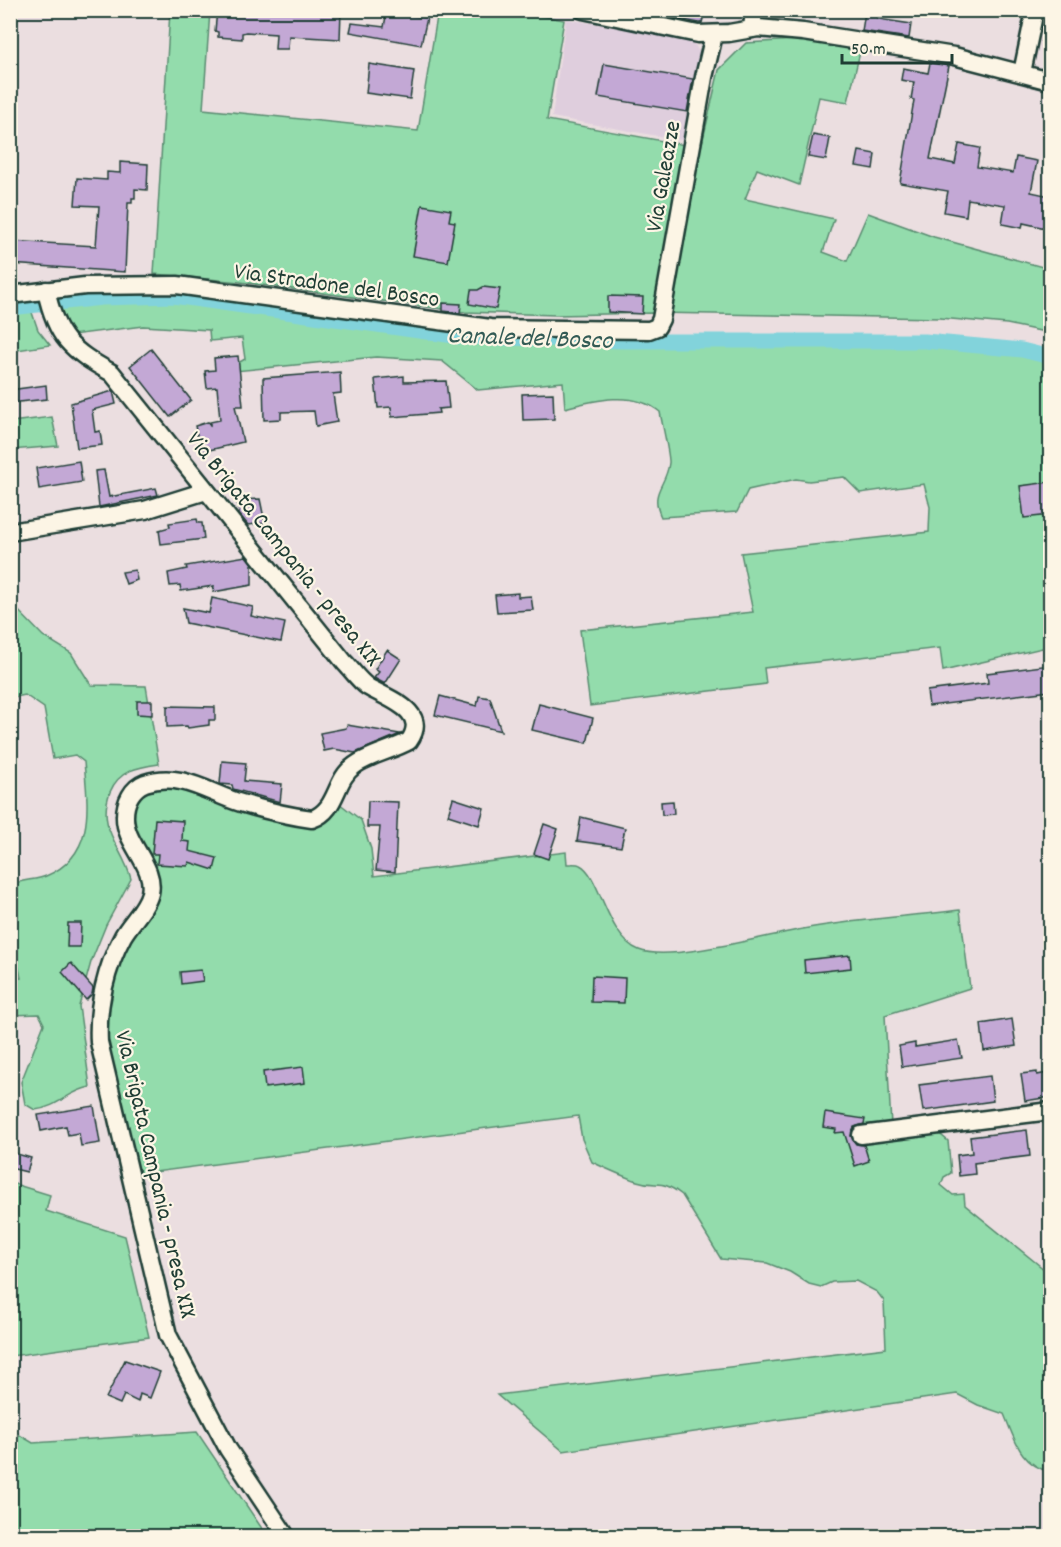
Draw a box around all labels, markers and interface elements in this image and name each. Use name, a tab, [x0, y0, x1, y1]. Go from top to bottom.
scale bar	[842, 27, 952, 65]
text: 50 m	[851, 38, 886, 63]
street label: Via Galeazze	[638, 118, 691, 235]
street label: Via Stradone del Bosco	[232, 256, 441, 318]
water label: Canale del Bosco	[447, 318, 615, 361]
street label: Via Brigata Campania - presa XIX	[177, 425, 389, 675]
street label: Via Brigata Campania - presa XIX	[104, 1027, 204, 1322]

